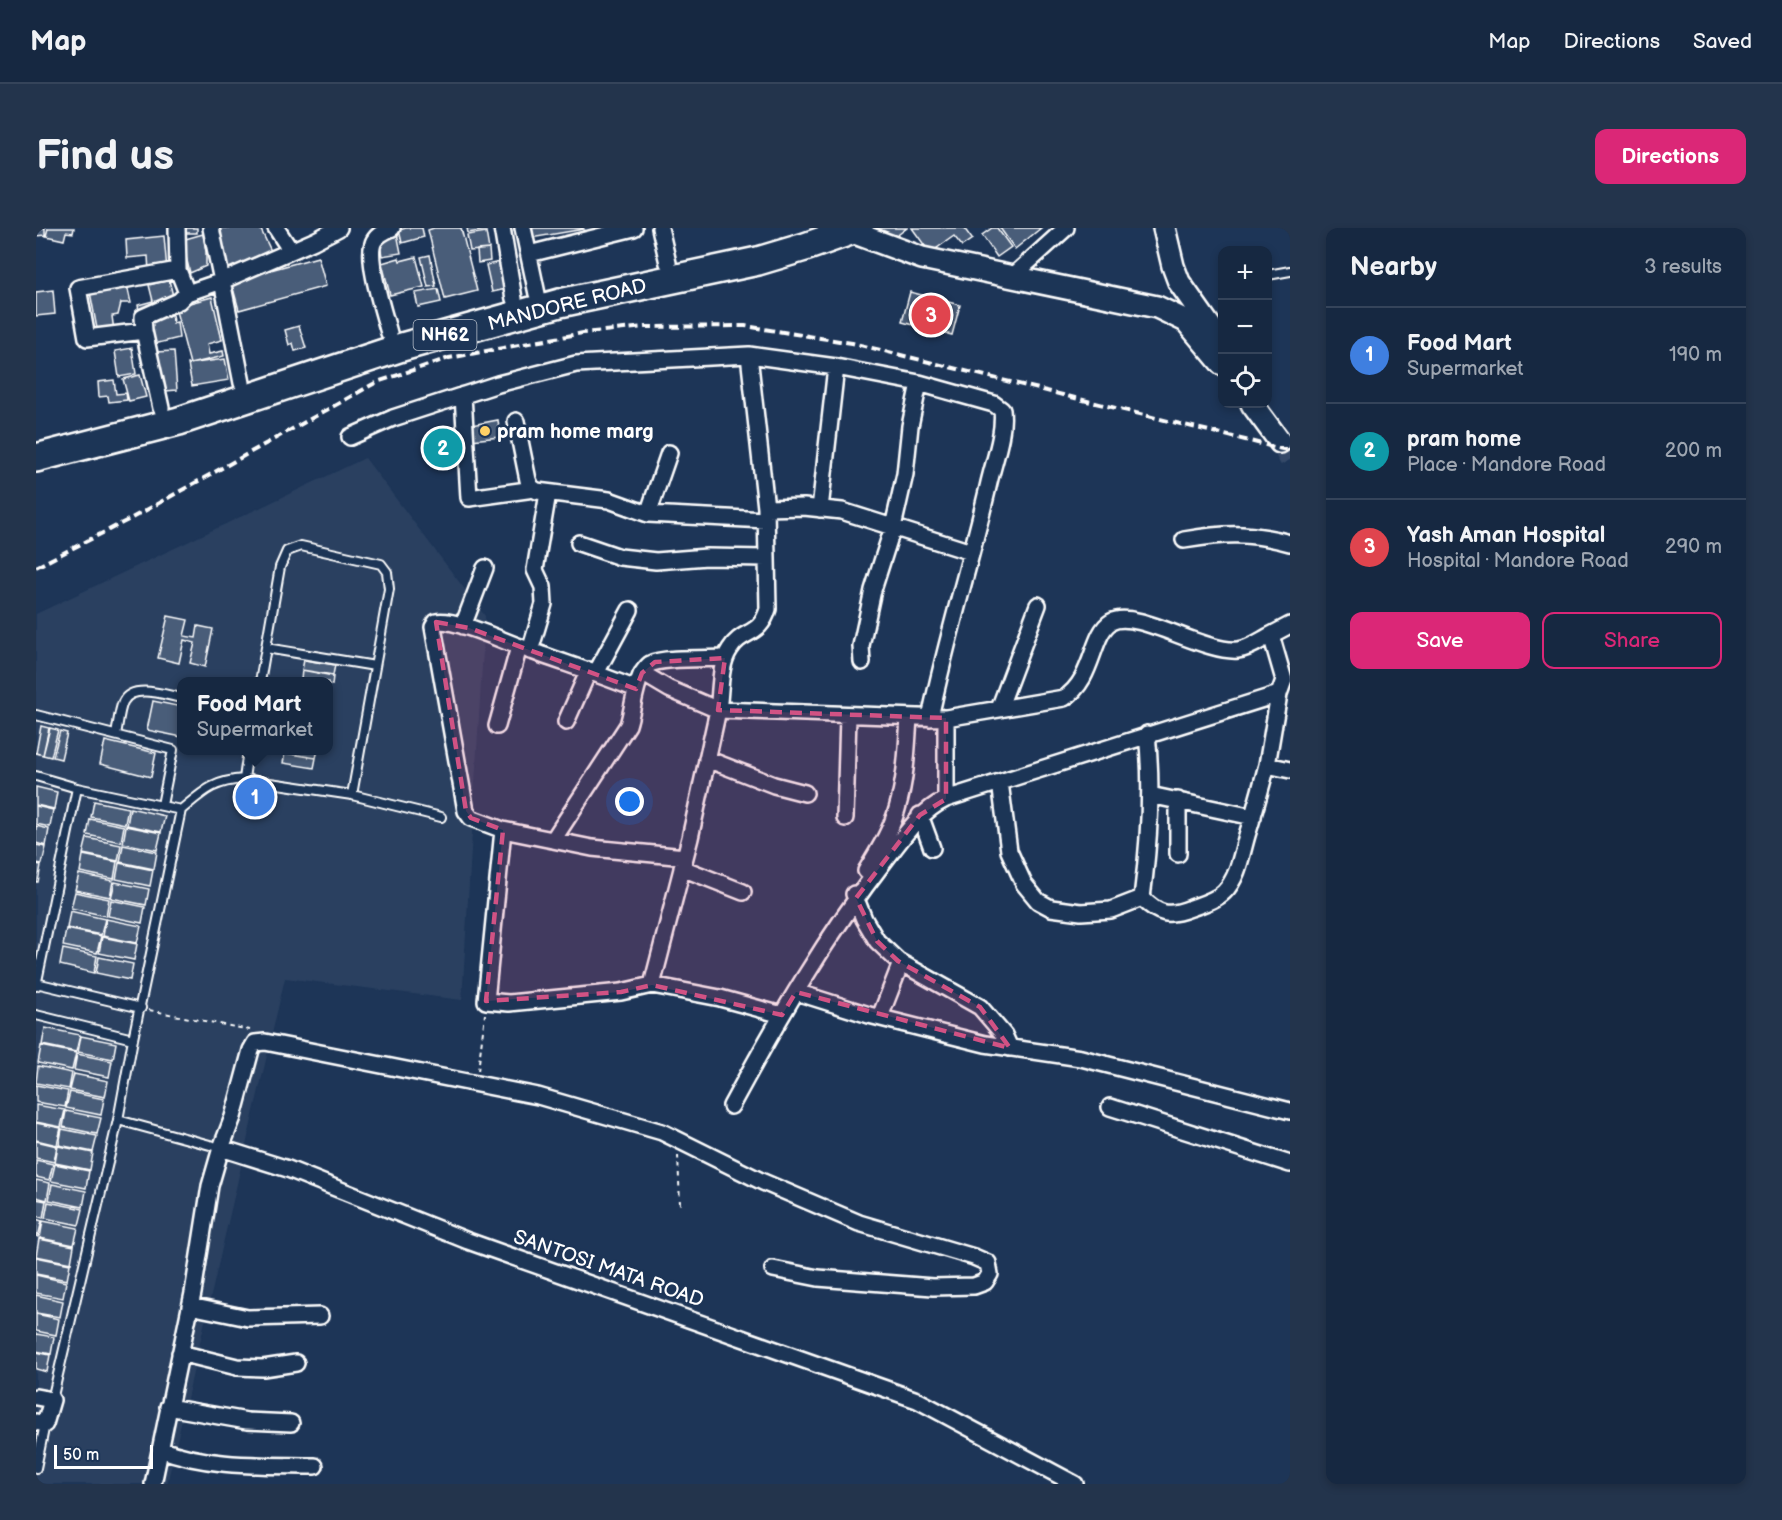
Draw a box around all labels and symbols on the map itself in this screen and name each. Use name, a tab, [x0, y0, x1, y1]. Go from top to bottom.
street label: MANDORE ROAD	[485, 274, 649, 336]
pin: 3	[912, 292, 950, 338]
road number: NH62	[414, 320, 476, 350]
place label: pram home marg	[497, 420, 654, 444]
marker: pram home marg	[478, 424, 492, 438]
pin: 2	[424, 426, 462, 470]
pin: 1	[236, 774, 274, 820]
your location	[615, 787, 644, 816]
street label: SANTOSI MATA ROAD	[510, 1225, 707, 1313]
scale bar	[54, 1442, 153, 1470]

